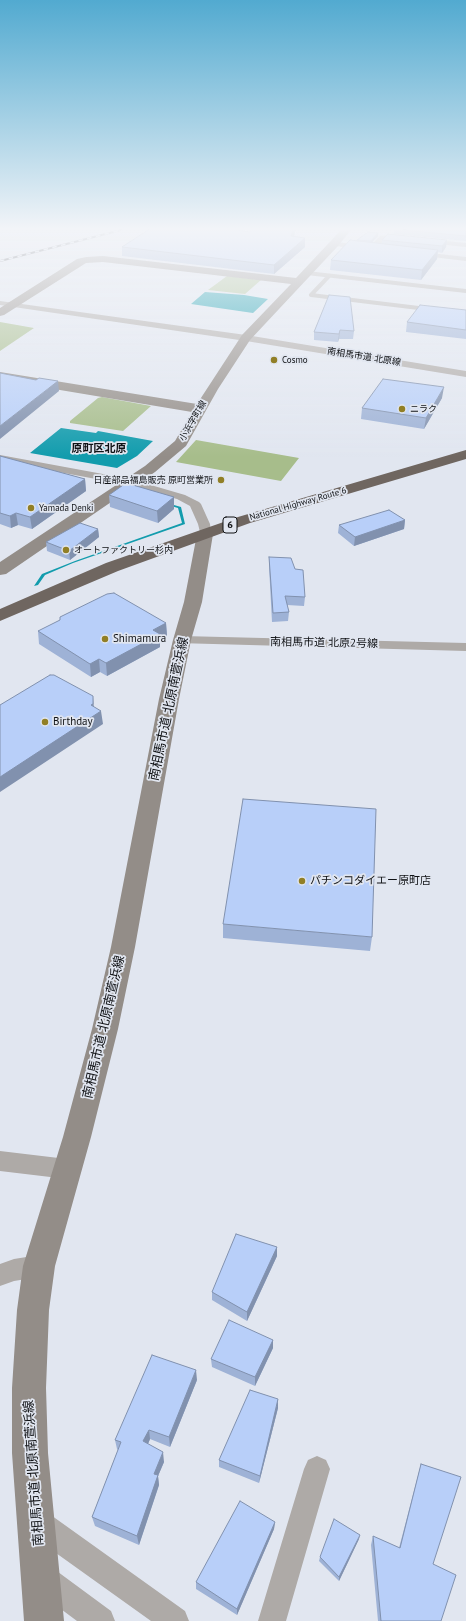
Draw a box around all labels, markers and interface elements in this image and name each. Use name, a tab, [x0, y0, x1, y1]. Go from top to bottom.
street label: 南相馬市道 北原線	[326, 346, 402, 368]
marker: Cosmo	[269, 355, 279, 365]
place label: Cosmo	[282, 355, 308, 365]
street label: 小浜字町線	[177, 399, 209, 443]
marker: ニラク	[397, 404, 407, 414]
place label: ニラク	[410, 404, 437, 414]
district label: 原町区北原	[72, 442, 126, 456]
place label: 日産部品福島販売 原町営業所	[94, 475, 213, 485]
marker: 日産部品福島販売 原町営業所	[216, 475, 226, 485]
street label: National Highway Route 6	[248, 485, 348, 523]
marker: Yamada Denki	[26, 503, 36, 513]
place label: Yamada Denki	[39, 503, 93, 513]
road number: 6	[223, 517, 237, 533]
marker: オートファクトリー杉内	[61, 545, 71, 555]
place label: オートファクトリー杉内	[74, 545, 173, 555]
place label: Shimamura	[113, 632, 166, 646]
marker: Shimamura	[100, 634, 110, 644]
street label: 南相馬市道 北原2号線	[270, 635, 378, 651]
street label: 南相馬市道 北原南萱浜線	[146, 636, 192, 782]
place label: Birthday	[53, 715, 93, 729]
marker: Birthday	[40, 717, 50, 727]
place label: パチンコダイエー原町店	[310, 874, 431, 888]
marker: パチンコダイエー原町店	[297, 876, 307, 886]
street label: 南相馬市道 北原南萱浜線	[80, 954, 128, 1100]
street label: 南相馬市道 北原南萱浜線	[21, 1399, 47, 1547]

